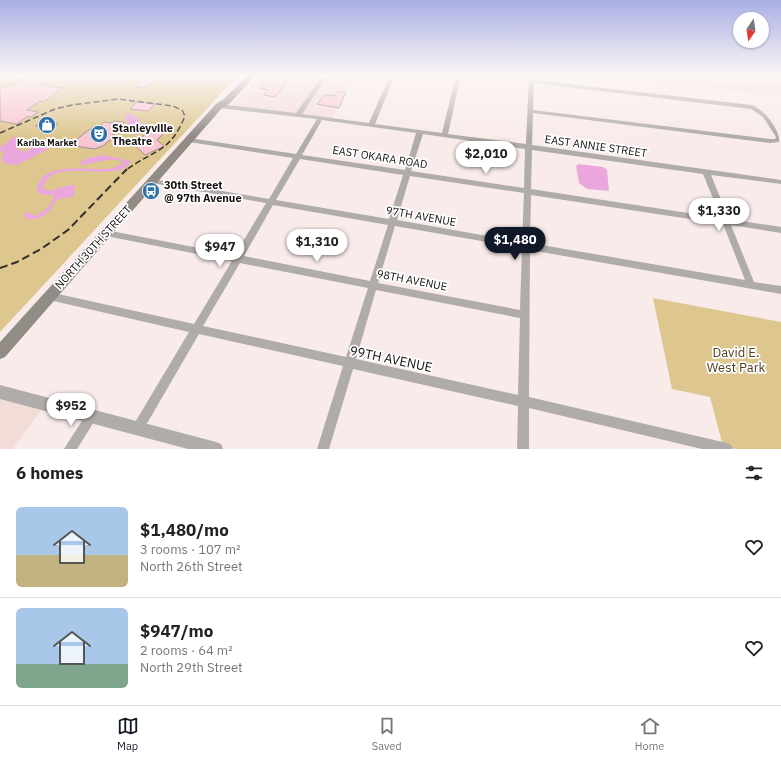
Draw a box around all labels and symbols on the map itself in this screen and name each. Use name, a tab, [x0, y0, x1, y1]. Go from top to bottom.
north arrow	[733, 12, 769, 48]
shop icon: Kariba Market	[37, 115, 57, 135]
place label: Stanleyville Theatre	[112, 121, 173, 148]
theatre icon: Stanleyville Theatre	[89, 124, 109, 144]
street label: EAST ANNIE STREET	[544, 132, 649, 160]
place label: Kariba Market	[17, 137, 77, 148]
pin: $2,010	[453, 141, 519, 175]
street label: EAST OKARA ROAD	[331, 143, 429, 171]
place label: 30th Street @ 97th Avenue	[164, 178, 242, 205]
bus stop icon: 30th Street @ 97th Avenue	[141, 181, 161, 201]
pin: $1,330	[686, 198, 752, 232]
street label: NORTH 30TH STREET	[52, 202, 135, 292]
street label: 97TH AVENUE	[385, 203, 457, 229]
pin: $1,480	[482, 227, 548, 261]
pin: $1,310	[284, 229, 350, 263]
pin: $947	[196, 234, 244, 268]
street label: 98TH AVENUE	[376, 266, 448, 294]
street label: 99TH AVENUE	[348, 342, 434, 376]
park label: David E. West Park	[707, 344, 765, 376]
pin: $952	[47, 393, 95, 427]

